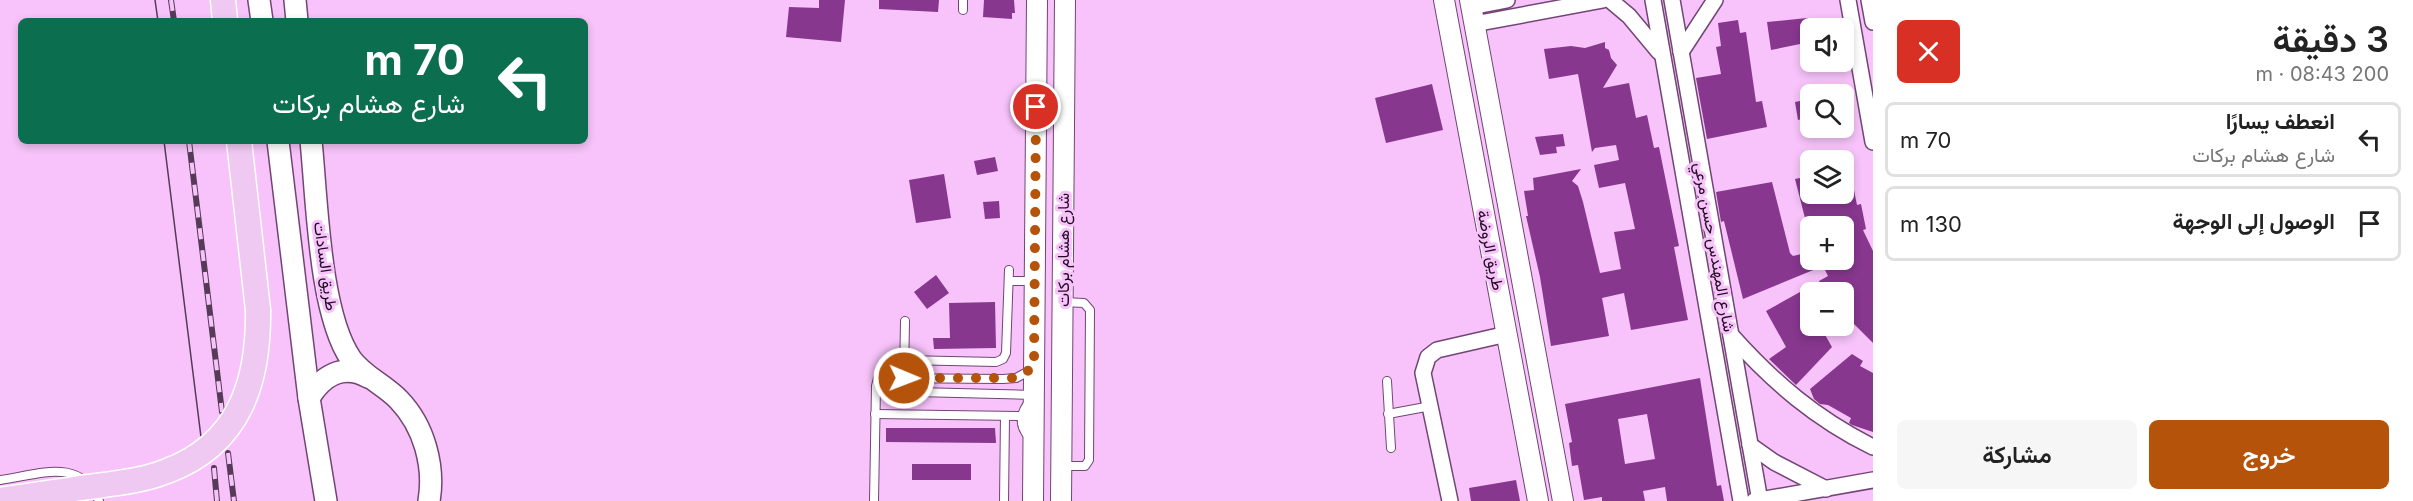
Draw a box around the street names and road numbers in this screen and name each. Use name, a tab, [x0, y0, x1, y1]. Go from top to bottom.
street label: شارع المهندس حسن مرعي	[1686, 161, 1740, 334]
street label: شارع هشام بركات	[1053, 193, 1075, 307]
street label: طريق الروضة	[1472, 208, 1509, 292]
street label: طريق السادات	[309, 220, 342, 312]

